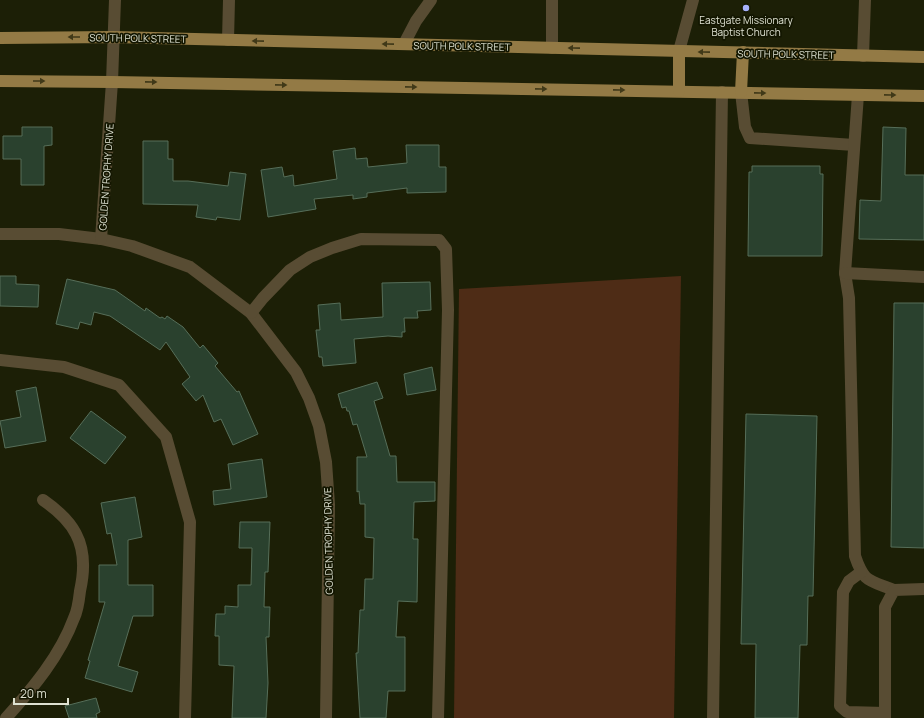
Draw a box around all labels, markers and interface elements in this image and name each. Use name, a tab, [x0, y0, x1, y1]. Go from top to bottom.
marker: Eastgate Missionary Baptist Church	[741, 3, 751, 13]
place label: Eastgate Missionary Baptist Church	[699, 13, 793, 39]
street label: SOUTH POLK STREET	[89, 30, 187, 46]
one-way arrow	[67, 34, 80, 40]
one-way arrow	[252, 37, 264, 44]
street label: SOUTH POLK STREET	[413, 38, 511, 54]
one-way arrow	[381, 41, 394, 47]
one-way arrow	[568, 45, 580, 52]
street label: SOUTH POLK STREET	[737, 46, 835, 62]
one-way arrow	[698, 48, 710, 55]
one-way arrow	[33, 78, 46, 84]
one-way arrow	[145, 79, 158, 85]
one-way arrow	[275, 81, 287, 88]
one-way arrow	[405, 84, 418, 90]
one-way arrow	[535, 86, 548, 92]
one-way arrow	[613, 87, 626, 93]
one-way arrow	[754, 90, 767, 96]
one-way arrow	[884, 92, 897, 98]
street label: GOLDEN TROPHY DRIVE	[95, 123, 117, 231]
street label: GOLDEN TROPHY DRIVE	[320, 487, 336, 595]
scale bar	[14, 680, 68, 706]
text: 20 m	[20, 685, 47, 702]

